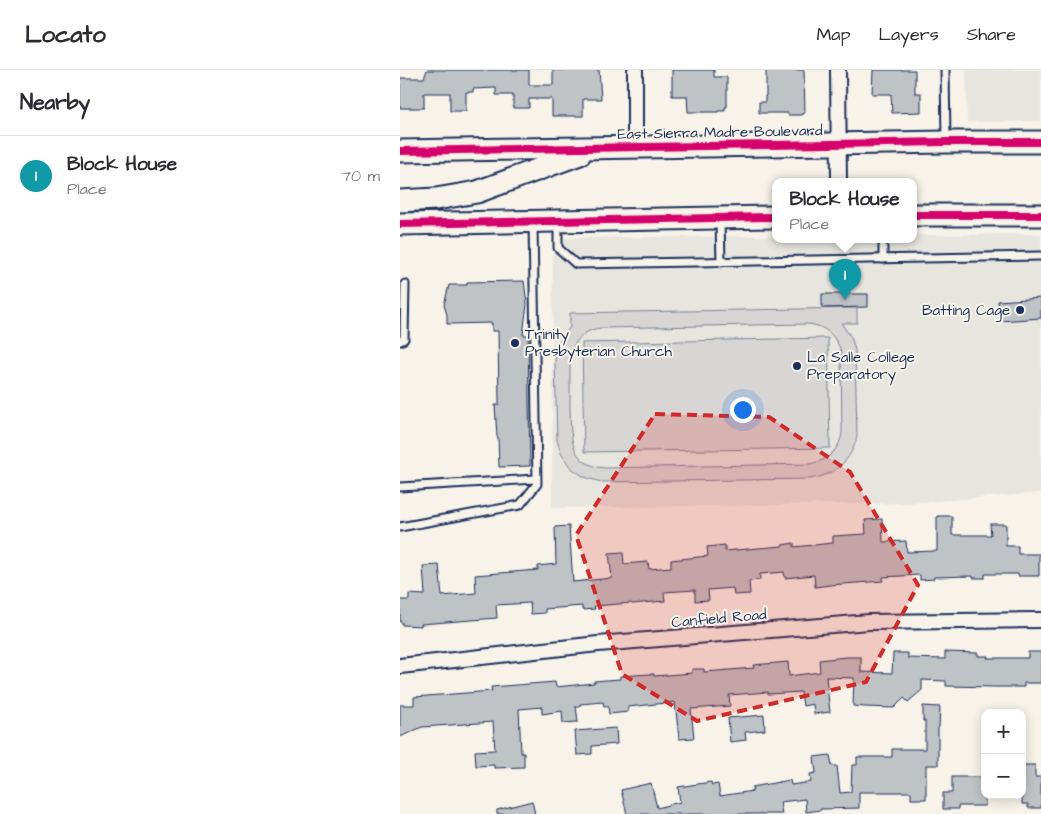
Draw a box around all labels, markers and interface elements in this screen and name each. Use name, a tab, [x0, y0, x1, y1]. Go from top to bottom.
text: Locato	[25, 18, 106, 52]
text: Map	[816, 22, 850, 47]
text: Layers	[878, 22, 939, 47]
text: Share	[967, 22, 1016, 47]
text: Nearby	[20, 88, 90, 117]
street label: East Sierra Madre Boulevard	[617, 120, 823, 145]
text: Block House	[67, 151, 177, 178]
text: 1	[35, 165, 37, 187]
text: 70 m	[341, 165, 380, 187]
text: Place	[67, 178, 107, 200]
popup	[772, 178, 917, 243]
text: Block House	[789, 186, 900, 213]
text: Place	[789, 213, 829, 235]
pin: 1	[829, 259, 861, 300]
place label: Batting Cage	[922, 300, 1010, 322]
marker: Batting Cage	[1014, 304, 1026, 316]
place label: Trinity Presbyterian Church	[525, 324, 672, 363]
marker: Trinity Presbyterian Church	[509, 337, 521, 349]
place label: La Salle College Preparatory	[807, 347, 915, 386]
marker: La Salle College Preparatory	[791, 360, 803, 372]
your location	[730, 397, 756, 423]
street label: Canfield Road	[671, 604, 768, 633]
map controls	[981, 709, 1026, 799]
button: +	[981, 709, 1026, 754]
button: −	[981, 754, 1026, 799]

